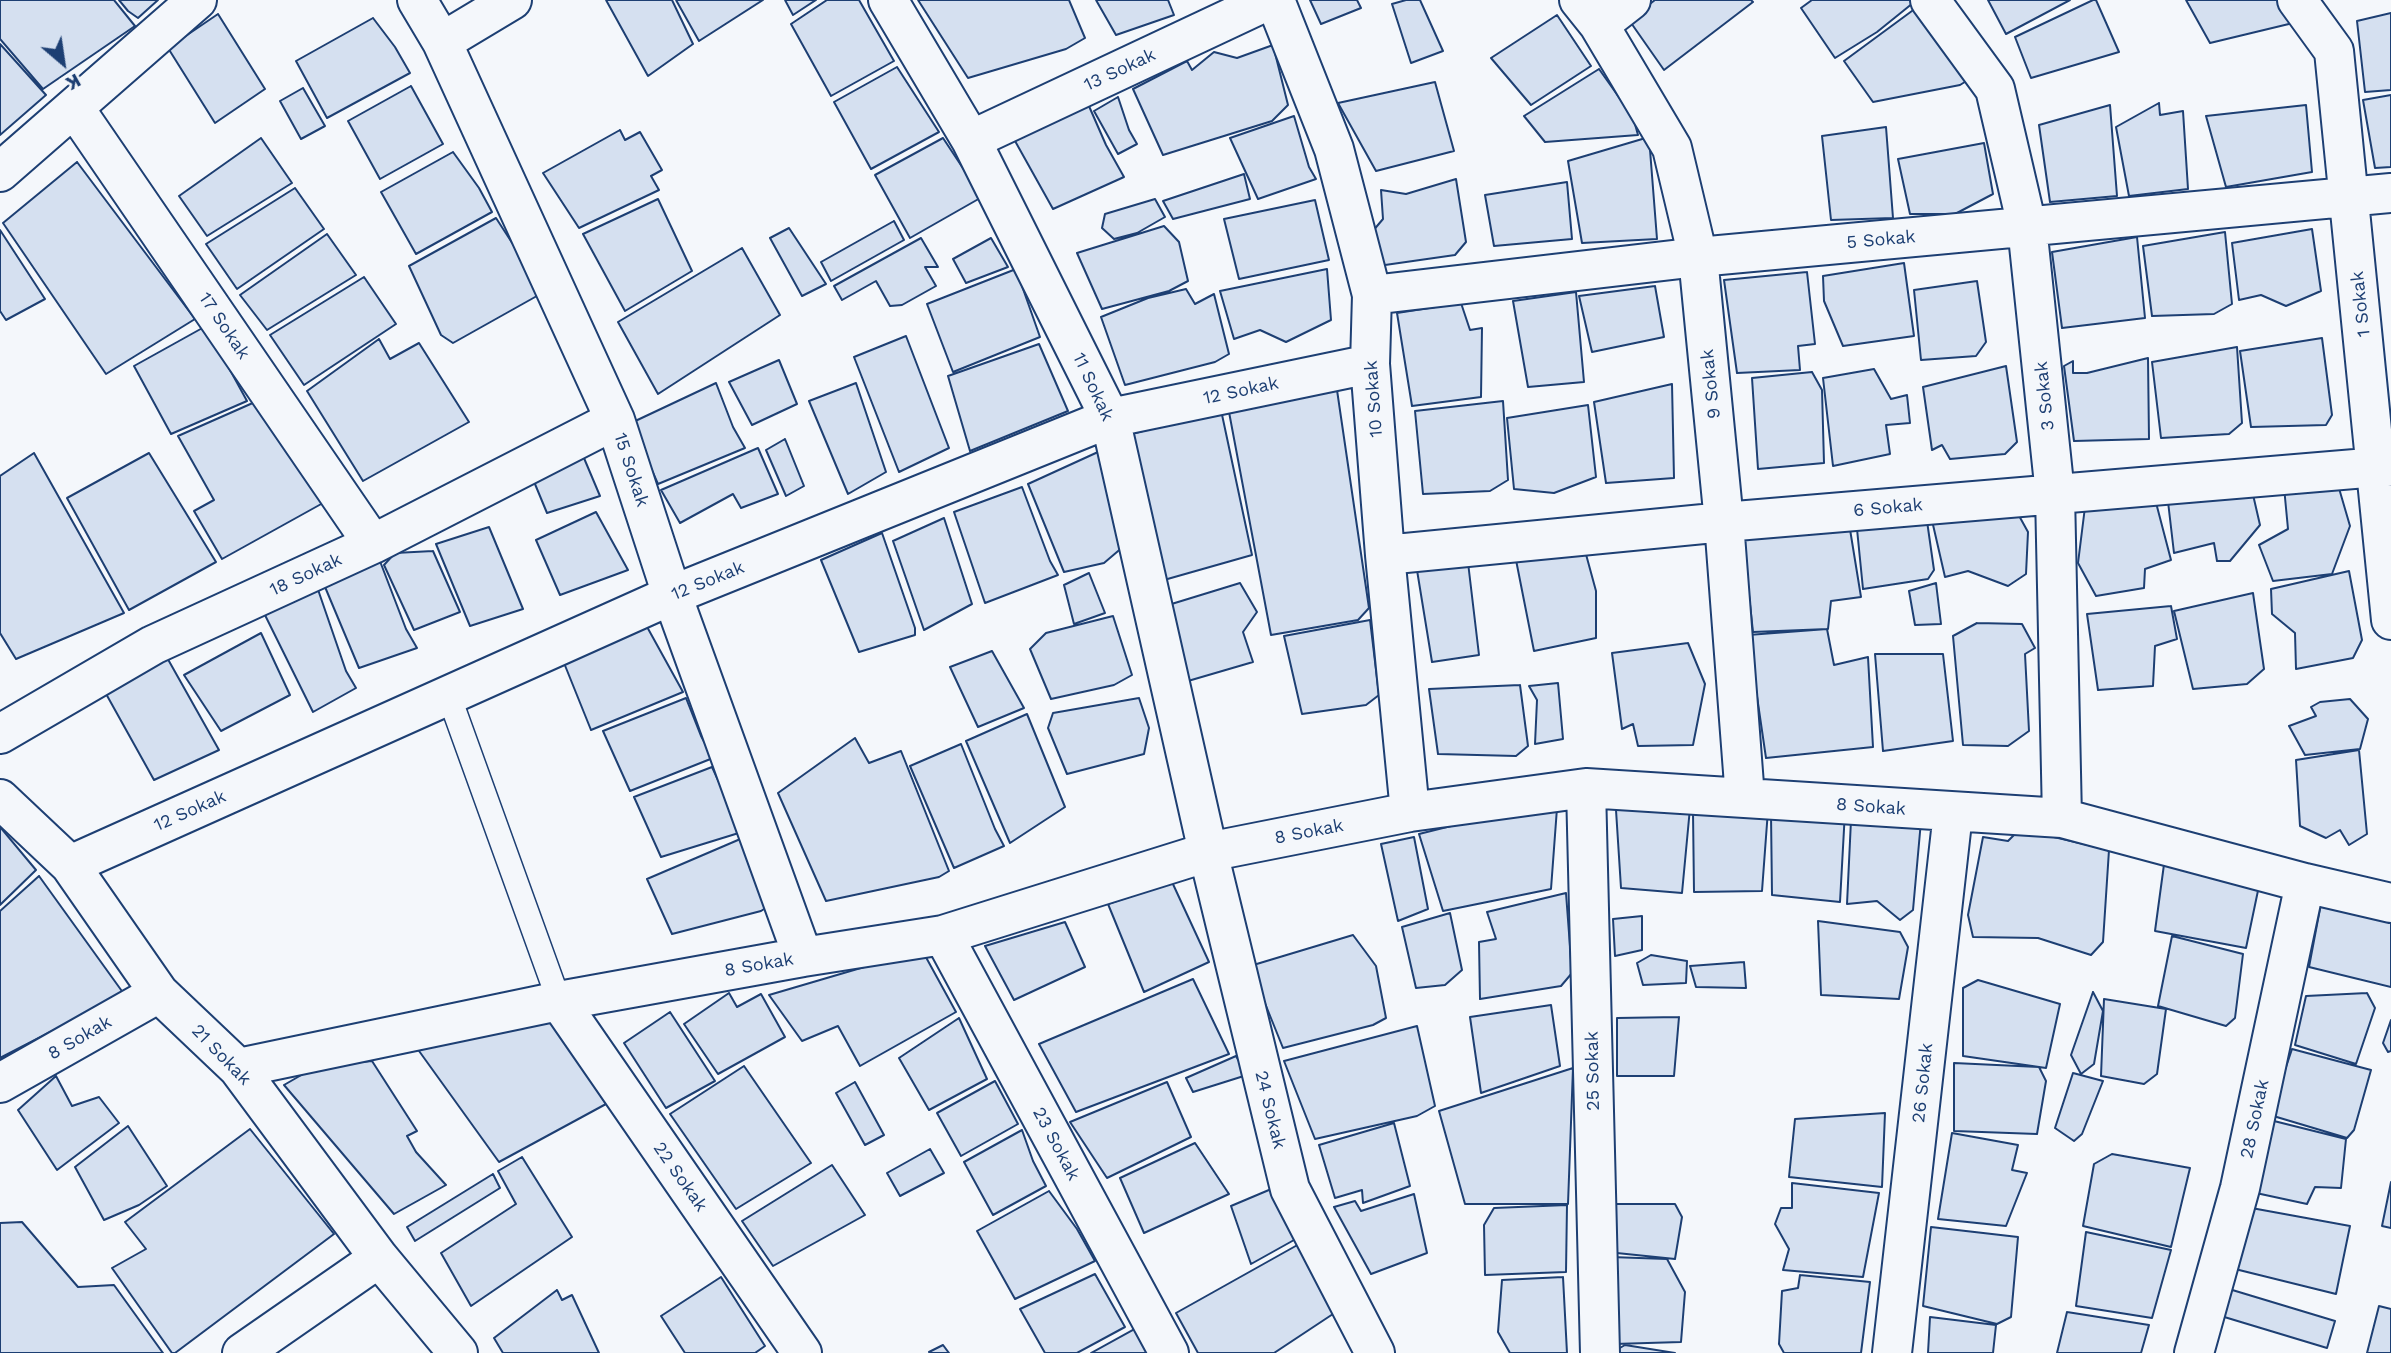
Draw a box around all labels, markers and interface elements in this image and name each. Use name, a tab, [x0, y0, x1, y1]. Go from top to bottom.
north arrow	[28, 28, 98, 98]
street label: 13 Sokak	[1081, 44, 1159, 96]
text: K	[62, 69, 85, 95]
street label: 5 Sokak	[1846, 226, 1916, 254]
street label: 1 Sokak	[2347, 270, 2375, 338]
street label: 17 Sokak	[194, 288, 254, 364]
street label: 9 Sokak	[1697, 348, 1725, 420]
street label: 11 Sokak	[1068, 349, 1118, 425]
street label: 10 Sokak	[1361, 360, 1387, 438]
street label: 3 Sokak	[2031, 360, 2059, 432]
street label: 12 Sokak	[1201, 372, 1281, 410]
street label: 15 Sokak	[609, 430, 653, 510]
street label: 6 Sokak	[1852, 494, 1924, 522]
street label: 18 Sokak	[267, 549, 345, 601]
street label: 12 Sokak	[669, 557, 747, 605]
street label: 12 Sokak	[151, 786, 229, 836]
street label: 8 Sokak	[1835, 794, 1907, 820]
street label: 8 Sokak	[1273, 815, 1345, 849]
street label: 8 Sokak	[723, 948, 795, 982]
street label: 8 Sokak	[44, 1011, 116, 1065]
street label: 21 Sokak	[187, 1020, 255, 1090]
street label: 25 Sokak	[1582, 1031, 1604, 1111]
street label: 26 Sokak	[1908, 1042, 1938, 1124]
street label: 24 Sokak	[1250, 1069, 1290, 1151]
street label: 28 Sokak	[2236, 1077, 2274, 1161]
street label: 23 Sokak	[1028, 1104, 1084, 1184]
street label: 22 Sokak	[648, 1138, 712, 1216]

